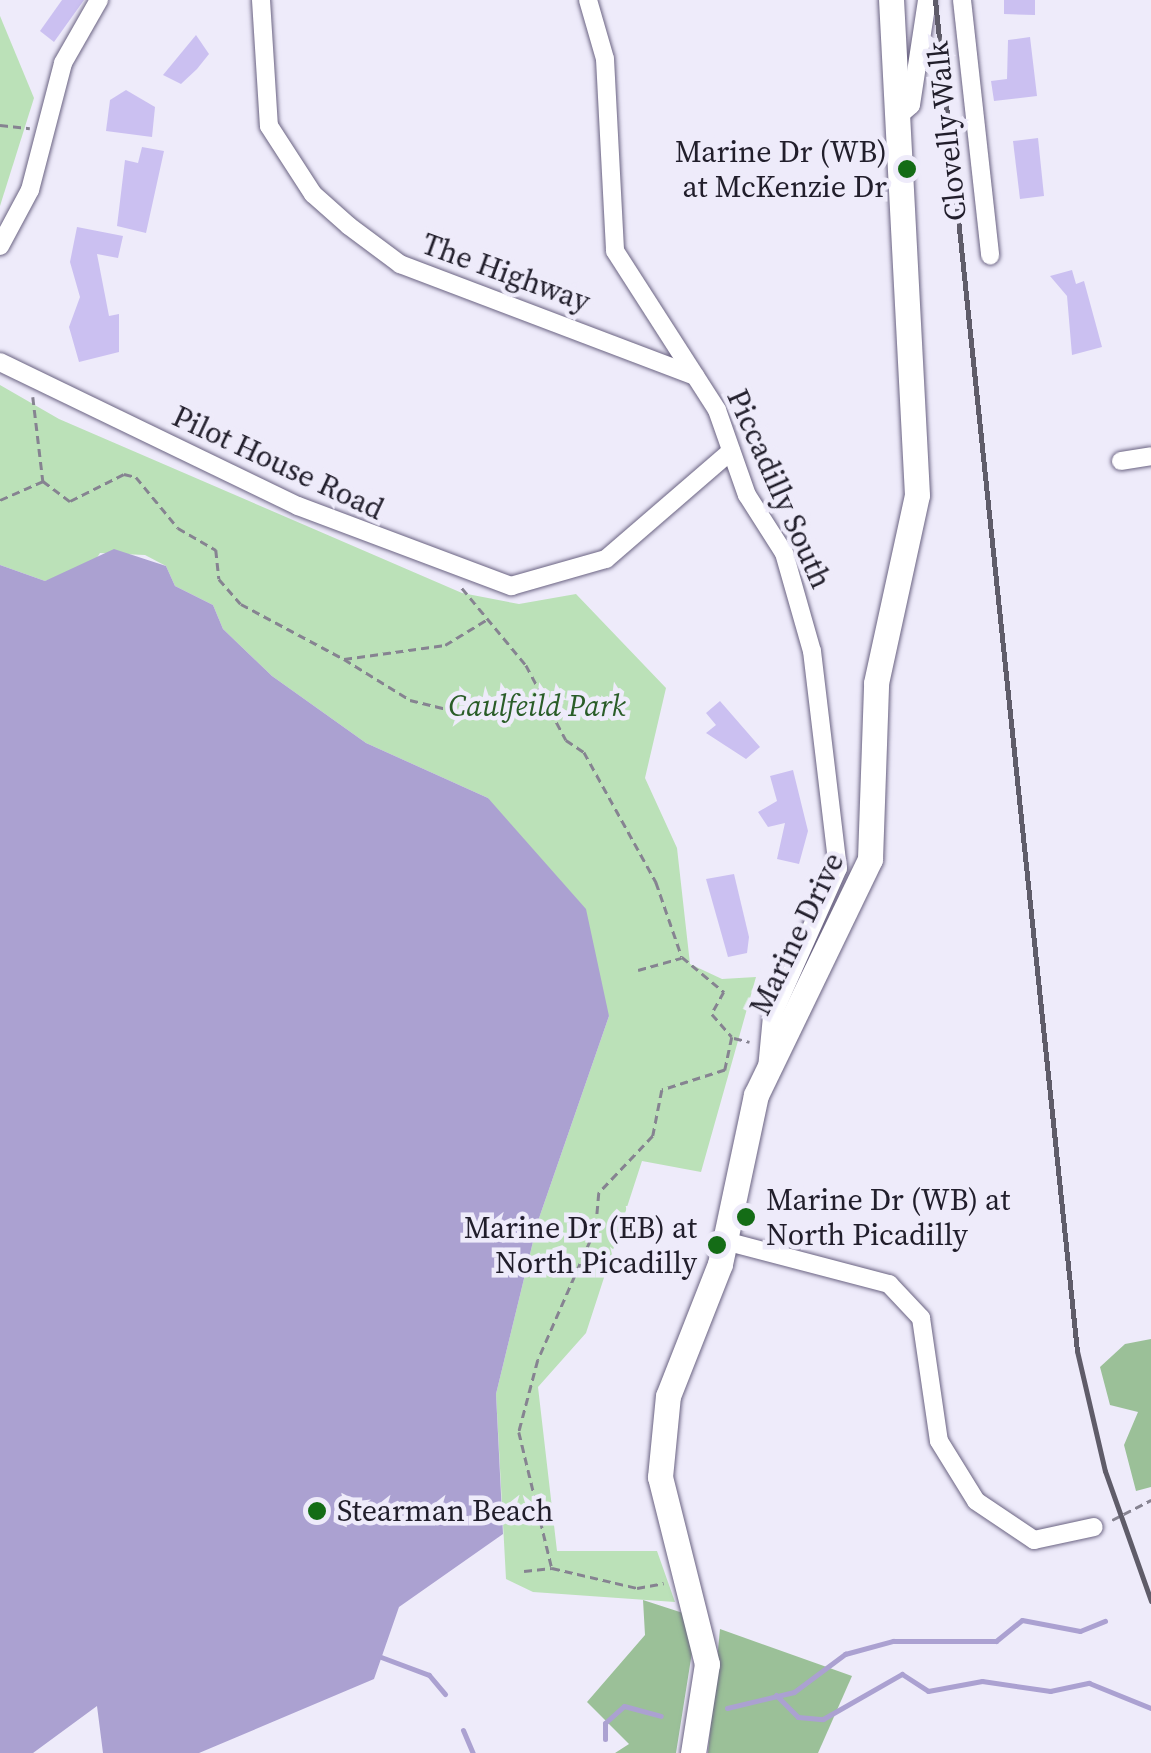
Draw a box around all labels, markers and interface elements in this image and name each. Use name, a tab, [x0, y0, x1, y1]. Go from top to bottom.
street label: Clovelly Walk	[920, 39, 974, 223]
place label: Marine Dr (WB) at McKenzie Dr	[675, 134, 887, 204]
marker: Marine Dr (WB) at McKenzie Dr	[896, 158, 918, 180]
street label: The Highway	[417, 226, 595, 320]
street label: Piccadilly South	[719, 384, 839, 594]
street label: Pilot House Road	[167, 398, 389, 528]
park label: Caulfeild Park	[448, 688, 626, 724]
street label: Marine Drive	[742, 847, 852, 1021]
place label: Marine Dr (WB) at North Picadilly	[766, 1182, 1010, 1252]
marker: Marine Dr (WB) at North Picadilly	[735, 1206, 757, 1228]
place label: Marine Dr (EB) at North Picadilly	[464, 1210, 697, 1280]
marker: Marine Dr (EB) at North Picadilly	[706, 1234, 728, 1256]
place label: Stearman Beach	[337, 1493, 553, 1529]
marker: Stearman Beach	[306, 1500, 328, 1522]

